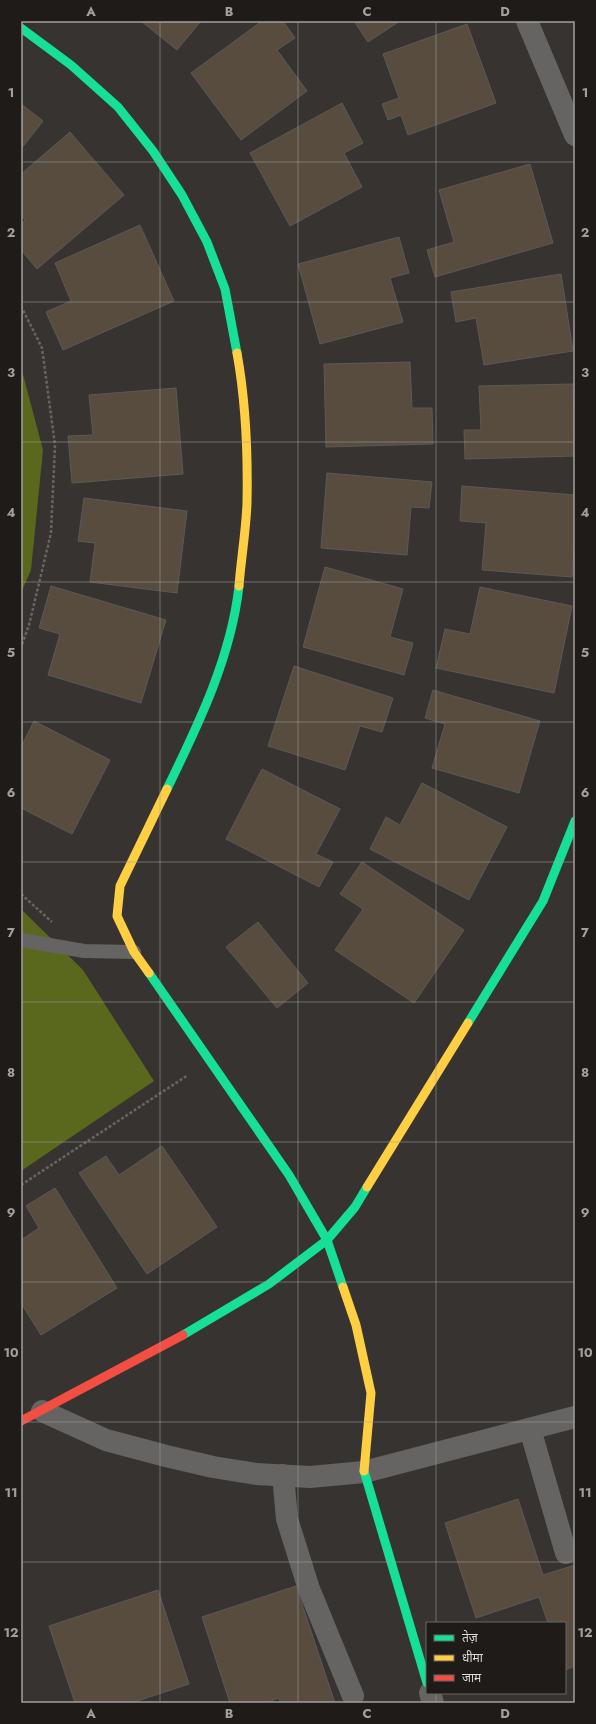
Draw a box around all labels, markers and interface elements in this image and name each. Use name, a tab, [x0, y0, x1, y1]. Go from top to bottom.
text: A	[85, 2, 96, 21]
text: B	[225, 2, 234, 21]
text: C	[362, 2, 372, 21]
text: D	[500, 2, 510, 21]
text: 1	[8, 83, 14, 102]
text: 1	[582, 83, 588, 102]
text: 2	[7, 223, 15, 242]
text: 2	[581, 223, 589, 242]
text: 3	[7, 363, 15, 382]
text: 3	[581, 363, 589, 382]
text: 4	[6, 503, 16, 522]
text: 4	[580, 503, 590, 522]
text: 5	[7, 643, 15, 662]
text: 5	[581, 643, 589, 662]
text: 6	[7, 783, 16, 802]
text: 6	[581, 783, 590, 802]
text: 7	[7, 923, 15, 942]
text: 7	[581, 923, 589, 942]
text: 8	[7, 1063, 15, 1082]
text: 8	[581, 1063, 589, 1082]
text: 9	[7, 1203, 16, 1222]
text: 9	[581, 1203, 590, 1222]
text: 10	[3, 1343, 19, 1362]
text: 10	[577, 1343, 593, 1362]
text: 11	[4, 1483, 18, 1502]
text: 11	[578, 1483, 592, 1502]
legend	[426, 1622, 566, 1694]
text: 12	[3, 1623, 19, 1642]
text: 12	[577, 1623, 593, 1642]
text: तेज़	[462, 1629, 479, 1647]
text: धीमा	[462, 1649, 484, 1667]
text: जाम	[462, 1669, 482, 1687]
text: A	[85, 1704, 96, 1723]
text: B	[225, 1704, 234, 1723]
text: C	[362, 1704, 372, 1723]
text: D	[500, 1704, 510, 1723]

